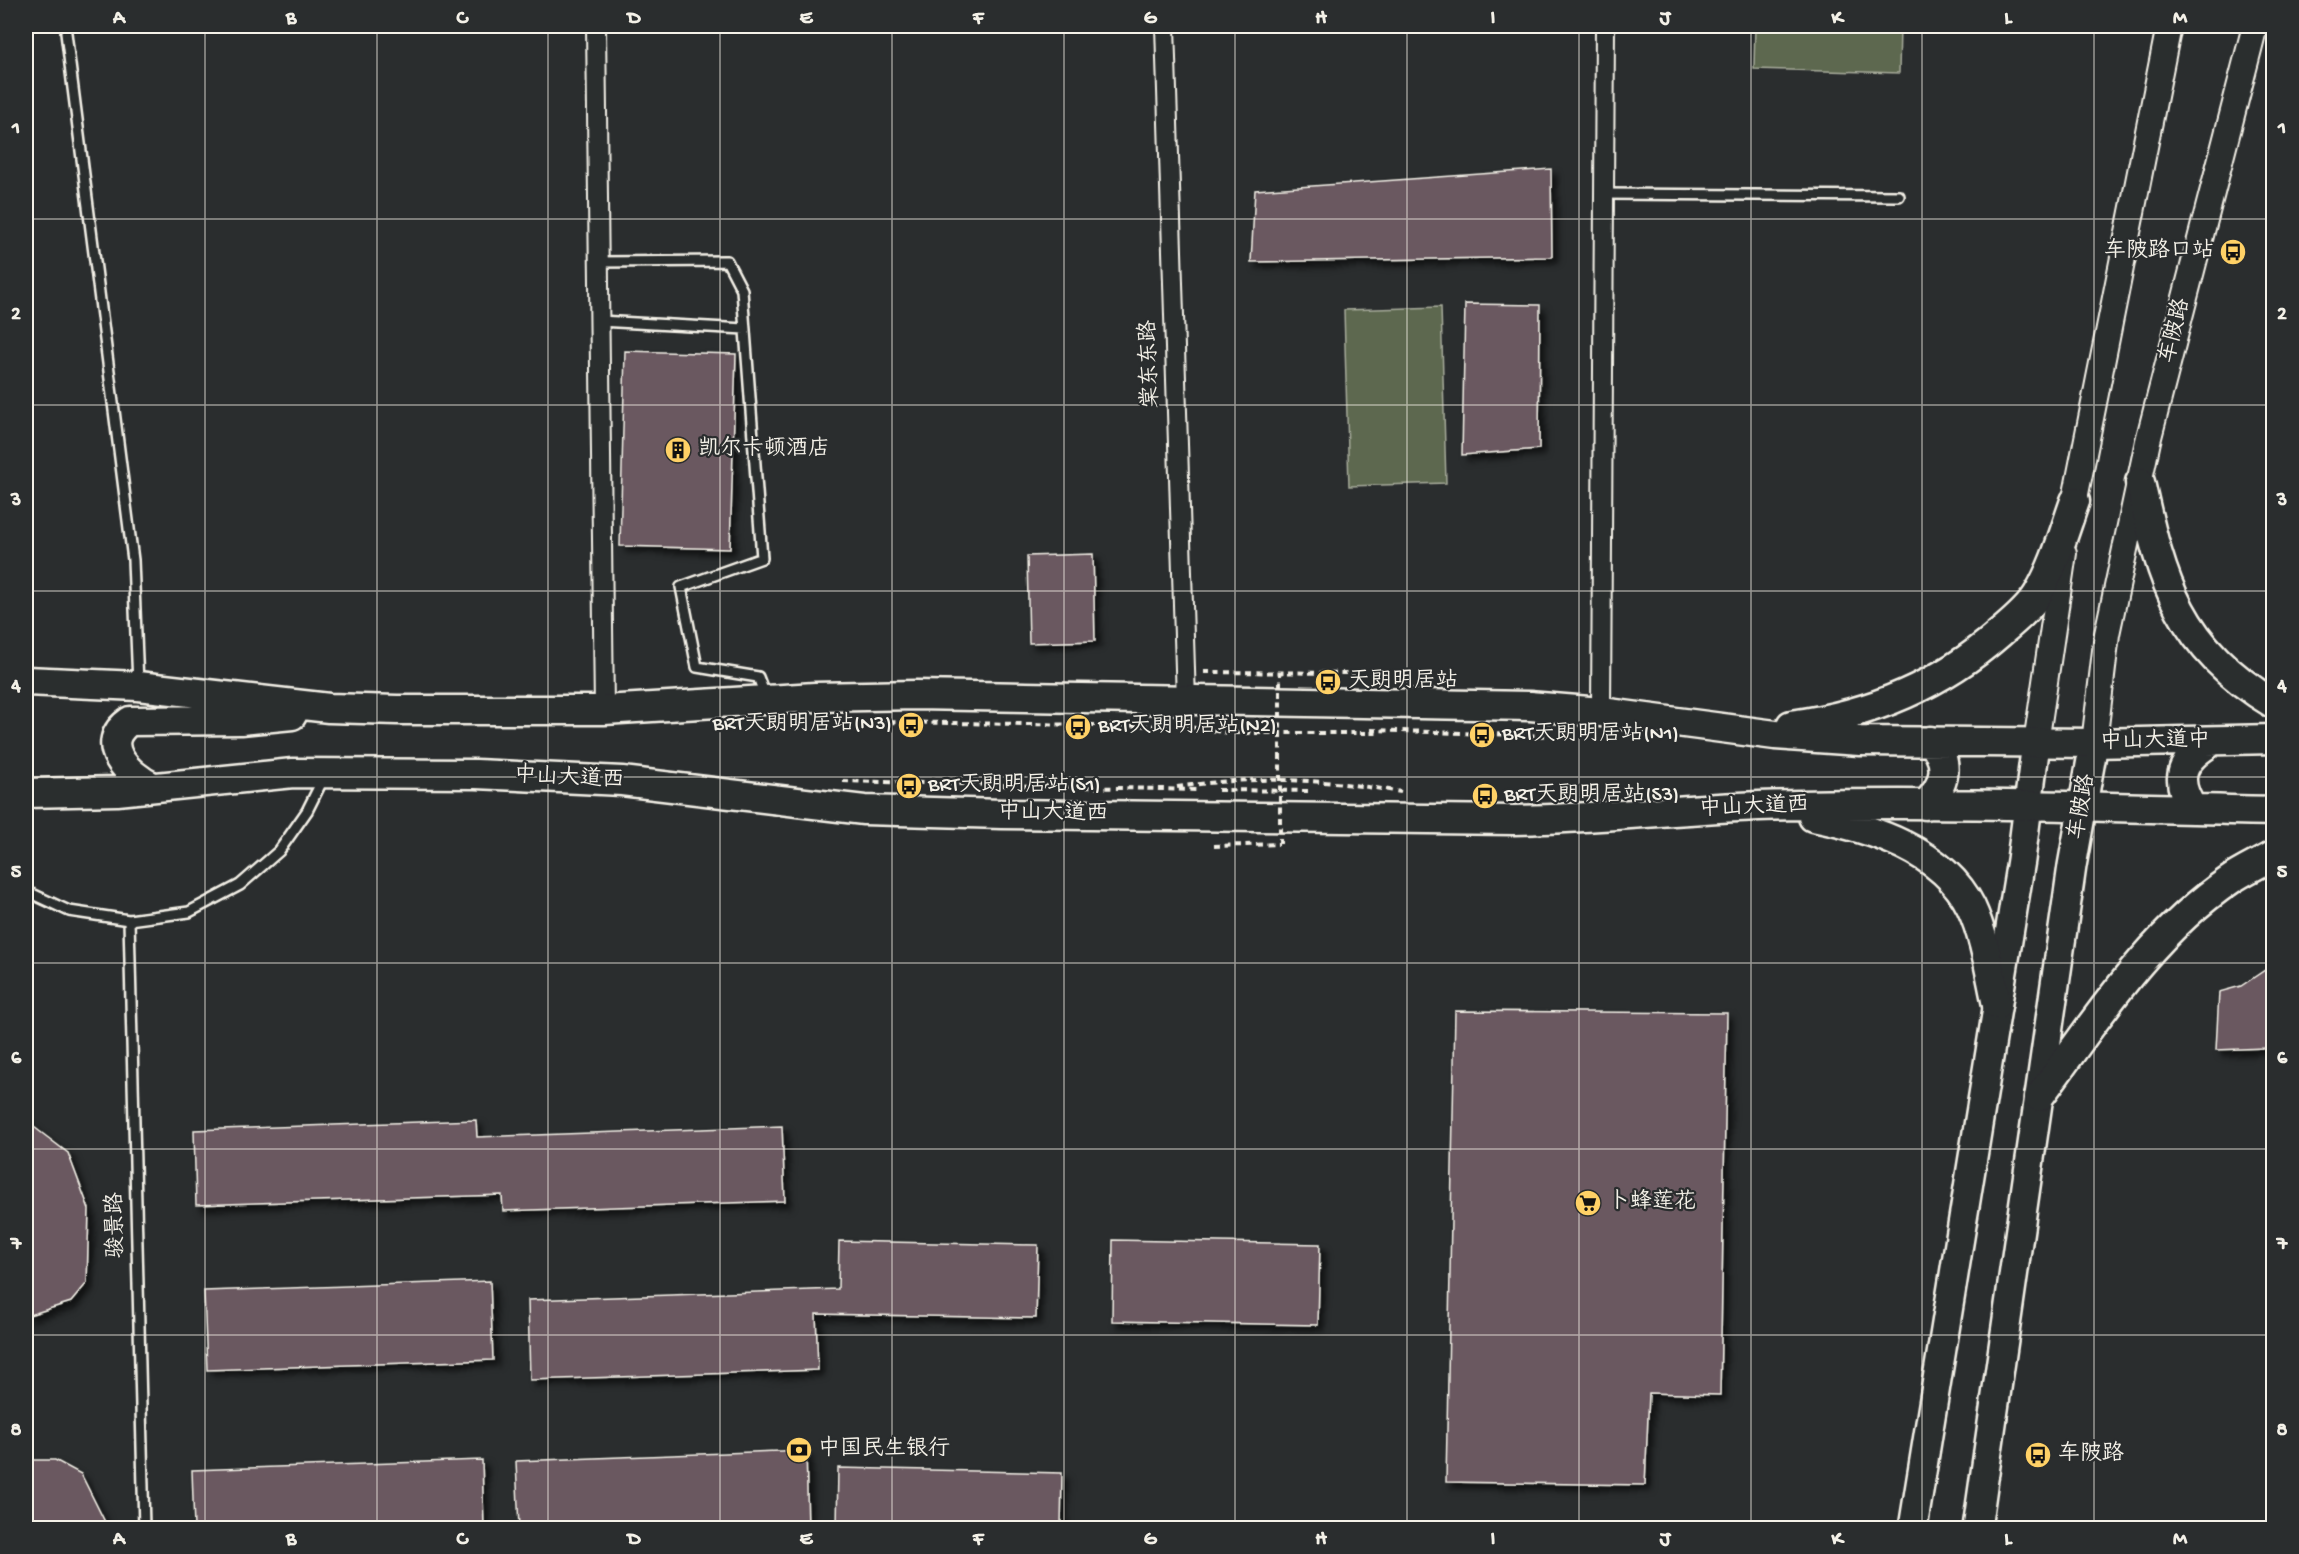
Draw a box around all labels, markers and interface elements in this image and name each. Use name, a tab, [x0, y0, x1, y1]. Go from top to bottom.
text: A	[112, 8, 127, 31]
text: B	[285, 8, 297, 31]
text: C	[456, 8, 470, 31]
text: D	[625, 8, 641, 31]
text: E	[800, 8, 814, 31]
text: F	[972, 8, 985, 31]
text: G	[1144, 8, 1158, 31]
text: H	[1315, 8, 1327, 31]
text: I	[1491, 8, 1496, 31]
text: J	[1659, 8, 1672, 31]
text: K	[1830, 8, 1845, 31]
text: L	[2004, 8, 2013, 31]
text: M	[2173, 8, 2188, 31]
text: 1	[11, 118, 20, 141]
text: 1	[2277, 118, 2286, 141]
place label: 车陂路口站	[2104, 237, 2214, 265]
bus stop icon: 车陂路口站	[2218, 237, 2248, 267]
street label: 车陂路	[2153, 295, 2197, 366]
text: 2	[11, 304, 21, 327]
text: 2	[2277, 304, 2287, 327]
street label: 棠东东路	[1134, 320, 1166, 409]
building icon: 凯尔卡顿酒店	[663, 435, 693, 465]
place label: 凯尔卡顿酒店	[698, 435, 830, 463]
text: 3	[10, 490, 21, 513]
text: 3	[2276, 490, 2287, 513]
bus stop icon: 天朗明居站	[1313, 667, 1343, 697]
place label: 天朗明居站	[1348, 668, 1458, 695]
text: 4	[10, 676, 21, 699]
text: 4	[2276, 676, 2287, 699]
bus stop icon: BRT天朗明居站(N3)	[896, 710, 926, 740]
place label: BRT天朗明居站(N3)	[712, 711, 892, 738]
bus stop icon: BRT天朗明居站(N2)	[1063, 712, 1093, 742]
place label: BRT天朗明居站(N2)	[1097, 713, 1277, 740]
bus stop icon: BRT天朗明居站(N1)	[1467, 720, 1497, 750]
place label: BRT天朗明居站(N1)	[1501, 721, 1679, 748]
street label: 中山大道中	[2100, 726, 2210, 756]
street label: 中山大道西	[513, 761, 625, 795]
bus stop icon: BRT天朗明居站(S1)	[894, 771, 924, 801]
place label: BRT天朗明居站(S1)	[927, 772, 1101, 799]
street label: 车陂路	[2062, 772, 2102, 842]
bus stop icon: BRT天朗明居站(S3)	[1470, 781, 1500, 811]
place label: BRT天朗明居站(S3)	[1503, 782, 1679, 809]
street label: 中山大道西	[1699, 791, 1809, 823]
street label: 中山大道西	[998, 798, 1108, 828]
text: 5	[11, 862, 22, 885]
text: 5	[2277, 862, 2288, 885]
text: 6	[11, 1048, 22, 1071]
text: 6	[2277, 1048, 2288, 1071]
supermarket icon: 卜蜂莲花	[1573, 1188, 1603, 1218]
place label: 卜蜂莲花	[1608, 1188, 1696, 1216]
street label: 骏景路	[101, 1192, 131, 1258]
text: 7	[10, 1234, 23, 1257]
text: 7	[2276, 1234, 2289, 1257]
text: 8	[11, 1420, 22, 1443]
text: 8	[2277, 1420, 2288, 1443]
bank icon: 中国民生银行	[784, 1435, 814, 1465]
place label: 中国民生银行	[818, 1435, 950, 1463]
bus stop icon: 车陂路	[2023, 1440, 2053, 1470]
place label: 车陂路	[2058, 1440, 2124, 1468]
text: A	[112, 1529, 127, 1552]
text: B	[285, 1529, 297, 1552]
text: C	[456, 1529, 470, 1552]
text: D	[625, 1529, 641, 1552]
text: E	[800, 1529, 814, 1552]
text: F	[972, 1529, 985, 1552]
text: G	[1144, 1529, 1158, 1552]
text: H	[1315, 1529, 1327, 1552]
text: I	[1491, 1529, 1496, 1552]
text: J	[1659, 1529, 1672, 1552]
text: K	[1830, 1529, 1845, 1552]
text: L	[2004, 1529, 2013, 1552]
text: M	[2173, 1529, 2188, 1552]

